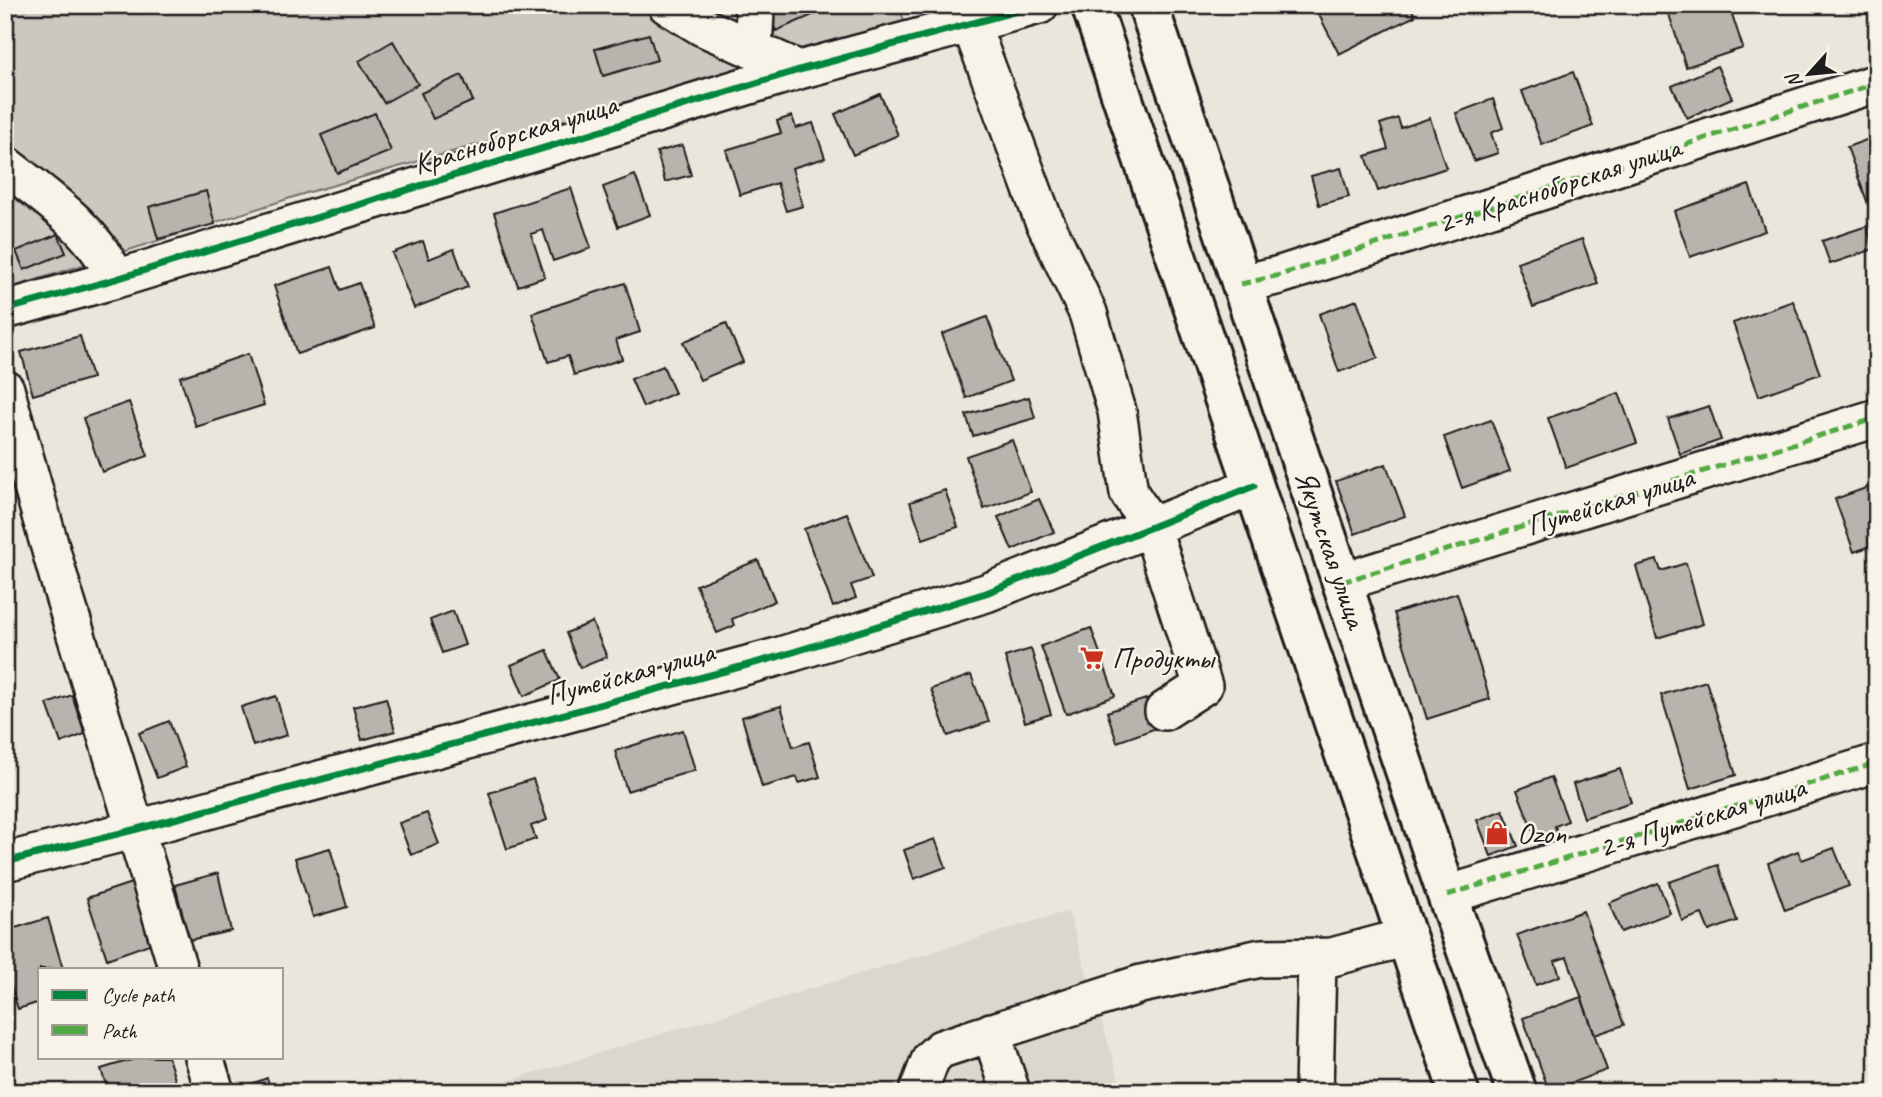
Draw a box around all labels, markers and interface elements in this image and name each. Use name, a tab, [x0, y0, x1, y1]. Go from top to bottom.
north arrow	[1773, 38, 1843, 108]
text: N	[1780, 68, 1808, 92]
street label: Красноборская улица	[409, 84, 623, 183]
street label: 2-я Красноборская улица	[1433, 127, 1688, 242]
street label: Путейская улица	[1522, 457, 1700, 544]
street label: Якутская улица	[1286, 465, 1377, 635]
street label: Путейская улица	[542, 632, 720, 714]
place label: Продукты	[1112, 639, 1216, 677]
supermarket icon: Продукты	[1078, 644, 1106, 672]
street label: 2-я Путейская улица	[1594, 767, 1812, 866]
place label: Ozon	[1517, 814, 1567, 852]
shop icon: Ozon	[1483, 819, 1511, 847]
legend	[38, 968, 284, 1058]
text: Cycle path	[102, 982, 175, 1008]
text: Path	[102, 1018, 138, 1044]

